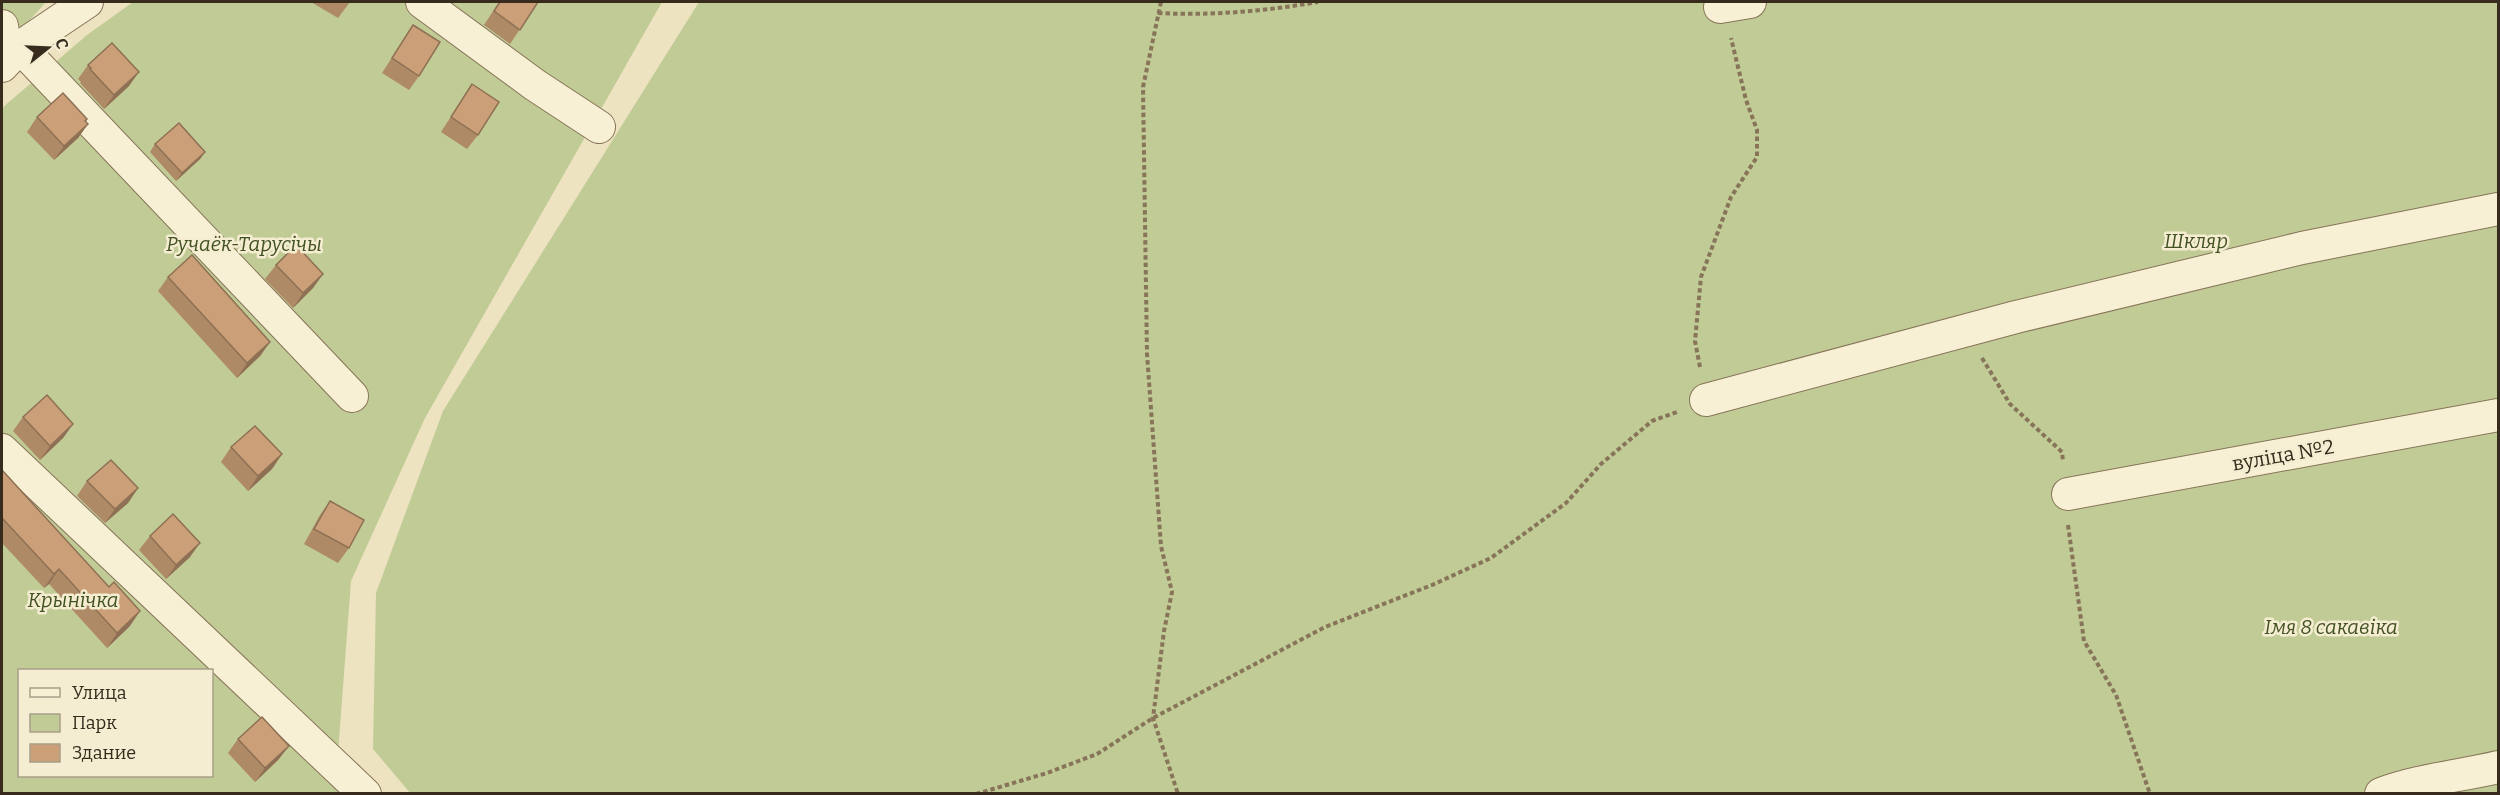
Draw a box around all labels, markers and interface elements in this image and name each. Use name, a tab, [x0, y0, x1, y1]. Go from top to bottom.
north arrow	[18, 18, 78, 78]
text: С	[51, 36, 72, 51]
park label: Шкляр	[2164, 229, 2228, 253]
park label: Ручаёк-Тарусічы	[166, 232, 322, 256]
street label: вуліца №2	[2230, 434, 2336, 476]
park label: Крынічка	[27, 588, 119, 612]
park label: Імя 8 сакавіка	[2264, 615, 2398, 639]
legend	[18, 669, 213, 777]
text: Улица	[72, 682, 127, 704]
text: Парк	[72, 712, 117, 734]
text: Здание	[72, 742, 136, 764]

